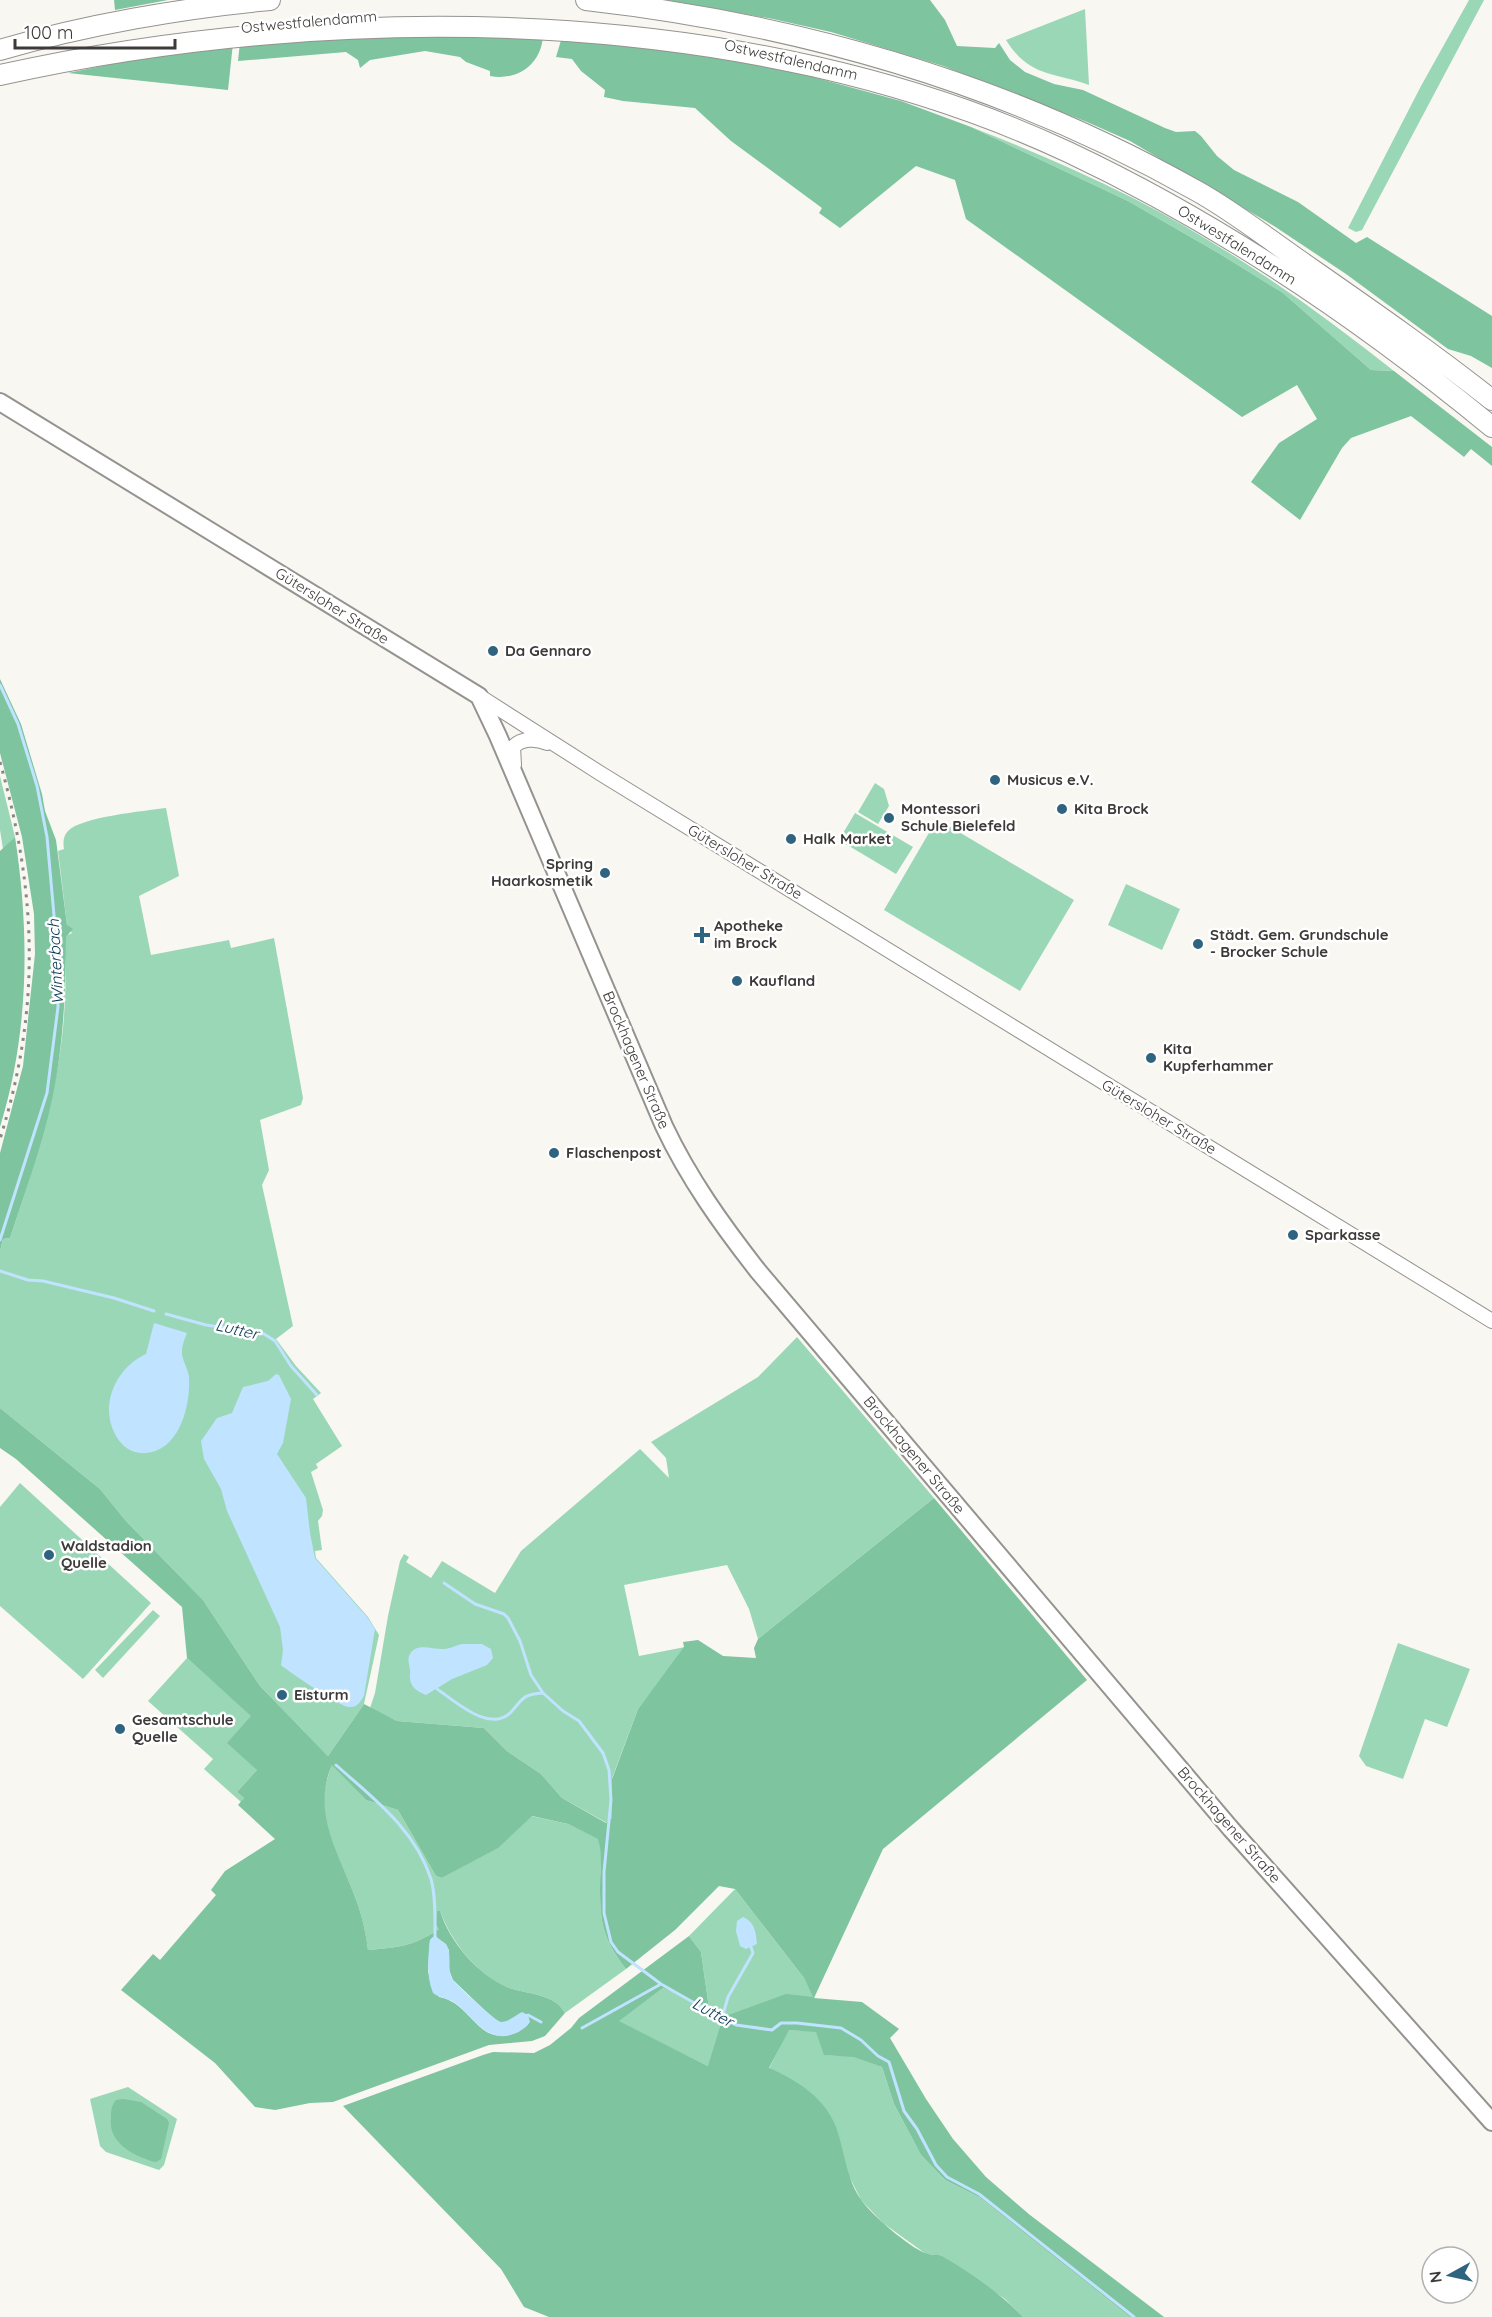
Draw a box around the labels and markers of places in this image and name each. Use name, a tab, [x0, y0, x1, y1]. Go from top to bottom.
place label: Da Gennaro	[505, 641, 591, 660]
marker: Da Gennaro	[486, 644, 500, 658]
place label: Musicus e.V.	[1007, 770, 1093, 789]
marker: Musicus e.V.	[988, 773, 1002, 787]
place label: Montessori Schule Bielefeld	[901, 799, 1016, 835]
place label: Kita Brock	[1074, 799, 1149, 818]
marker: Kita Brock	[1055, 802, 1069, 816]
marker: Montessori Schule Bielefeld	[882, 811, 896, 825]
place label: Halk Market	[803, 829, 891, 848]
marker: Halk Market	[784, 832, 798, 846]
place label: Spring Haarkosmetik	[491, 854, 593, 890]
marker: Spring Haarkosmetik	[598, 866, 612, 880]
place label: Apotheke im Brock	[714, 916, 783, 952]
place label: Städt. Gem. Grundschule - Brocker Schule	[1210, 925, 1389, 961]
marker: Apotheke im Brock	[695, 928, 709, 942]
marker: Städt. Gem. Grundschule - Brocker Schule	[1191, 937, 1205, 951]
place label: Kaufland	[749, 971, 815, 990]
marker: Kaufland	[730, 974, 744, 988]
place label: Kita Kupferhammer	[1163, 1039, 1274, 1075]
marker: Kita Kupferhammer	[1144, 1051, 1158, 1065]
place label: Flaschenpost	[566, 1143, 662, 1162]
marker: Flaschenpost	[547, 1146, 561, 1160]
place label: Sparkasse	[1305, 1225, 1381, 1244]
marker: Sparkasse	[1286, 1228, 1300, 1242]
place label: Waldstadion Quelle	[61, 1536, 152, 1572]
marker: Waldstadion Quelle	[42, 1548, 56, 1562]
place label: Eisturm	[294, 1685, 349, 1704]
marker: Eisturm	[275, 1688, 289, 1702]
place label: Gesamtschule Quelle	[132, 1710, 234, 1746]
marker: Gesamtschule Quelle	[113, 1722, 127, 1736]

